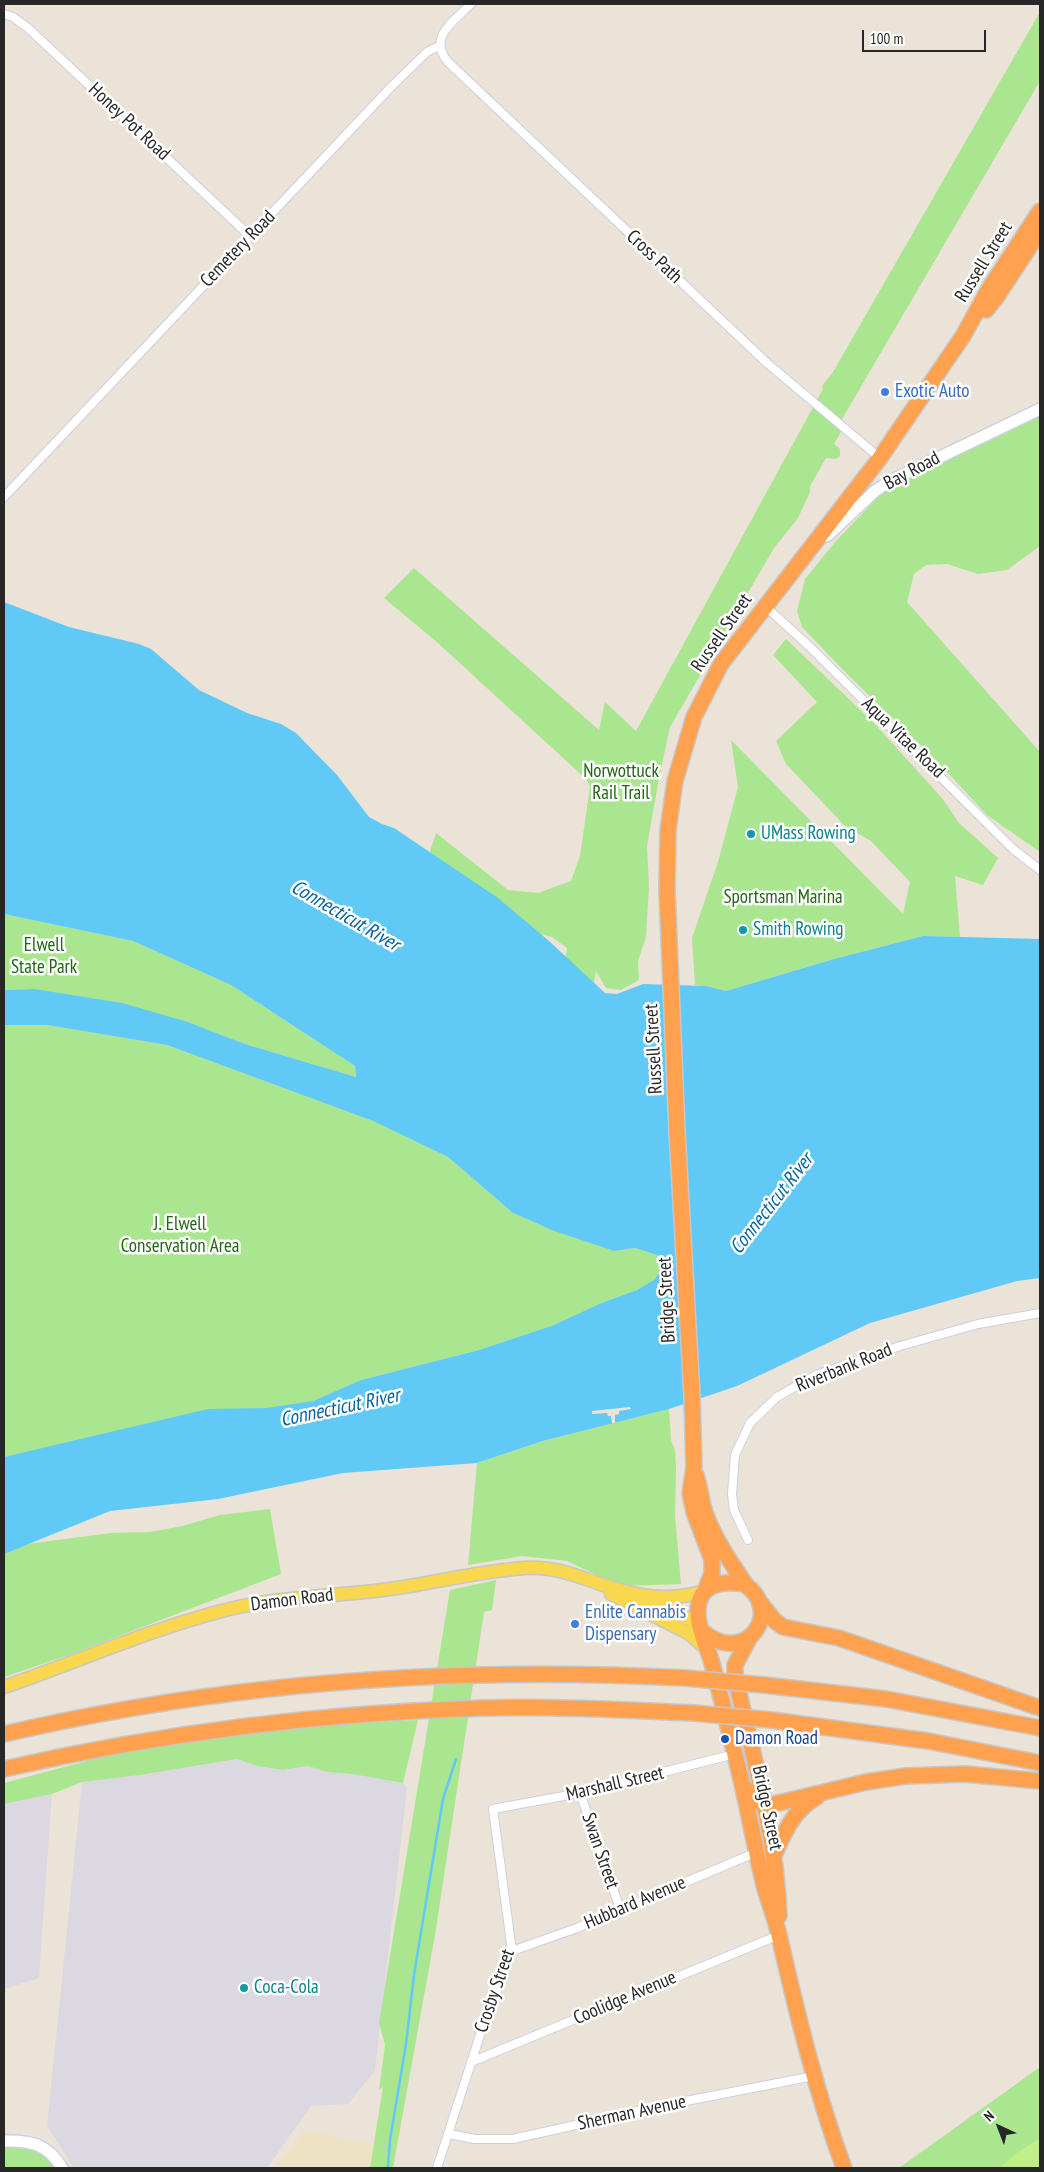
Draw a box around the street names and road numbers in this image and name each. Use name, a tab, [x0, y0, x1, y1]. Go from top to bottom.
street label: Honey Pot Road	[83, 78, 175, 166]
street label: Cemetery Road	[196, 206, 280, 292]
street label: Russell Street	[950, 218, 1018, 306]
street label: Cross Path	[621, 225, 687, 289]
street label: Bay Road	[880, 447, 944, 495]
street label: Russell Street	[687, 589, 757, 677]
street label: Aqua Vitae Road	[857, 693, 949, 783]
street label: Russell Street	[640, 1003, 668, 1095]
street label: Bridge Street	[653, 1257, 681, 1343]
street label: Riverbank Road	[793, 1338, 895, 1398]
street label: Damon Road	[249, 1584, 335, 1616]
street label: Marshall Street	[564, 1762, 666, 1806]
street label: Bridge Street	[747, 1764, 787, 1852]
street label: Swan Street	[576, 1810, 624, 1892]
street label: Hubbard Avenue	[581, 1871, 689, 1935]
street label: Crosby Street	[470, 1946, 520, 2036]
street label: Coolidge Avenue	[570, 1966, 680, 2030]
street label: Sherman Avenue	[576, 2090, 688, 2136]

